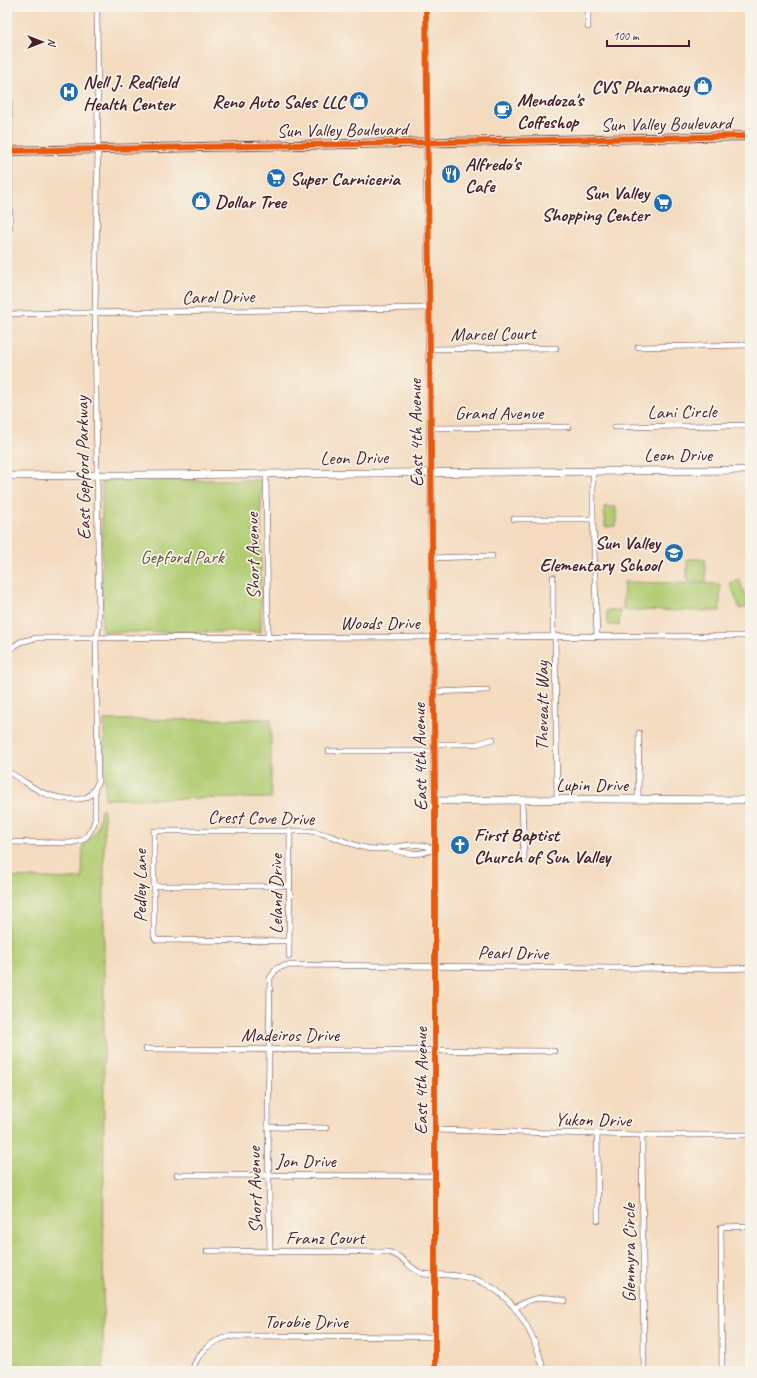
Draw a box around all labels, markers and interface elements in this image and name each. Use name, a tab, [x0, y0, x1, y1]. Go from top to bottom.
north arrow	[22, 22, 62, 62]
scale bar	[607, 22, 689, 48]
text: 100 m	[613, 28, 640, 44]
text: N	[45, 39, 59, 48]
place label: Nell J. Redfield Health Center	[83, 70, 181, 116]
place label: CVS Pharmacy	[591, 75, 691, 99]
shop icon: CVS Pharmacy	[692, 75, 714, 97]
hospital icon: Nell J. Redfield Health Center	[58, 81, 80, 103]
place label: Mendoza's Coffeshop	[517, 88, 586, 134]
place label: Reno Auto Sales LLC	[212, 90, 348, 114]
shop icon: Reno Auto Sales LLC	[348, 90, 370, 112]
cafe icon: Mendoza's Coffeshop	[492, 99, 514, 121]
street label: Sun Valley Boulevard	[600, 111, 735, 137]
street label: Sun Valley Boulevard	[276, 117, 411, 143]
place label: Alfredo's Cafe	[465, 152, 523, 198]
restaurant icon: Alfredo's Cafe	[440, 163, 462, 185]
supermarket icon: Super Carniceria	[265, 167, 287, 189]
place label: Super Carniceria	[290, 167, 401, 191]
place label: Sun Valley Shopping Center	[541, 181, 652, 227]
shop icon: Dollar Tree	[190, 190, 212, 212]
place label: Dollar Tree	[215, 190, 288, 214]
supermarket icon: Sun Valley Shopping Center	[652, 192, 674, 214]
street label: Carol Drive	[182, 284, 256, 310]
street label: Marcel Court	[450, 321, 538, 347]
street label: East 4th Avenue	[403, 377, 429, 487]
street label: East Gepford Parkway	[70, 395, 96, 540]
street label: Lani Circle	[647, 399, 719, 425]
street label: Grand Avenue	[455, 401, 545, 425]
street label: Leon Drive	[644, 443, 714, 467]
street label: Leon Drive	[320, 445, 390, 471]
street label: Short Avenue	[240, 511, 266, 599]
place label: Sun Valley Elementary School	[539, 531, 664, 577]
school or university icon: Sun Valley Elementary School	[663, 542, 685, 564]
park label: Gepford Park	[140, 545, 226, 569]
street label: Woods Drive	[340, 611, 422, 635]
street label: Theveatt Way	[530, 659, 554, 751]
street label: East 4th Avenue	[407, 701, 433, 811]
street label: Lupin Drive	[556, 773, 630, 797]
street label: Crest Cove Drive	[208, 805, 316, 831]
place label: First Baptist Church of Sun Valley	[474, 823, 613, 869]
church icon: First Baptist Church of Sun Valley	[449, 834, 471, 856]
street label: Pedley Lane	[128, 848, 152, 923]
street label: Leland Drive	[264, 852, 288, 934]
street label: Pearl Drive	[477, 940, 550, 966]
street label: Madeiros Drive	[241, 1023, 341, 1047]
street label: East 4th Avenue	[409, 1025, 433, 1135]
street label: Yukon Drive	[555, 1107, 633, 1133]
street label: Short Avenue	[242, 1145, 268, 1233]
street label: Jon Drive	[275, 1149, 337, 1173]
street label: Glenmyra Circle	[617, 1202, 641, 1303]
street label: Franz Court	[286, 1226, 366, 1250]
street label: Torobie Drive	[264, 1310, 350, 1334]

